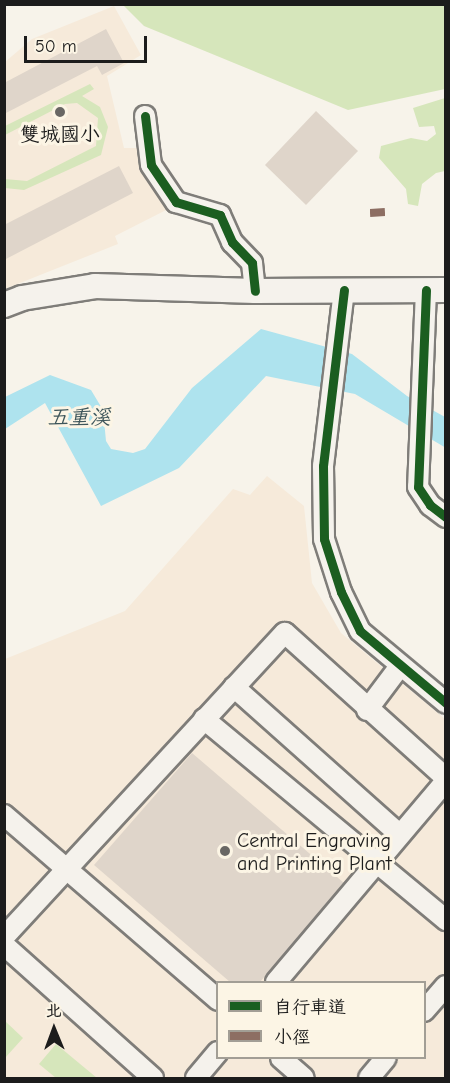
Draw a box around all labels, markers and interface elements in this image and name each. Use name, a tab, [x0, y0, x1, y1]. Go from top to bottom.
scale bar	[27, 24, 150, 62]
text: 50 m	[35, 36, 77, 57]
marker: 雙城國小	[53, 105, 67, 119]
place label: 雙城國小	[20, 122, 100, 146]
water label: 五重溪	[48, 404, 110, 430]
place label: Central Engraving and Printing Plant	[237, 828, 392, 875]
marker: Central Engraving and Printing Plant	[218, 844, 232, 858]
legend	[216, 981, 426, 1059]
text: 自行車道	[274, 997, 346, 1018]
north arrow	[24, 999, 84, 1059]
text: 北	[46, 1002, 62, 1020]
text: 小徑	[274, 1027, 310, 1048]

